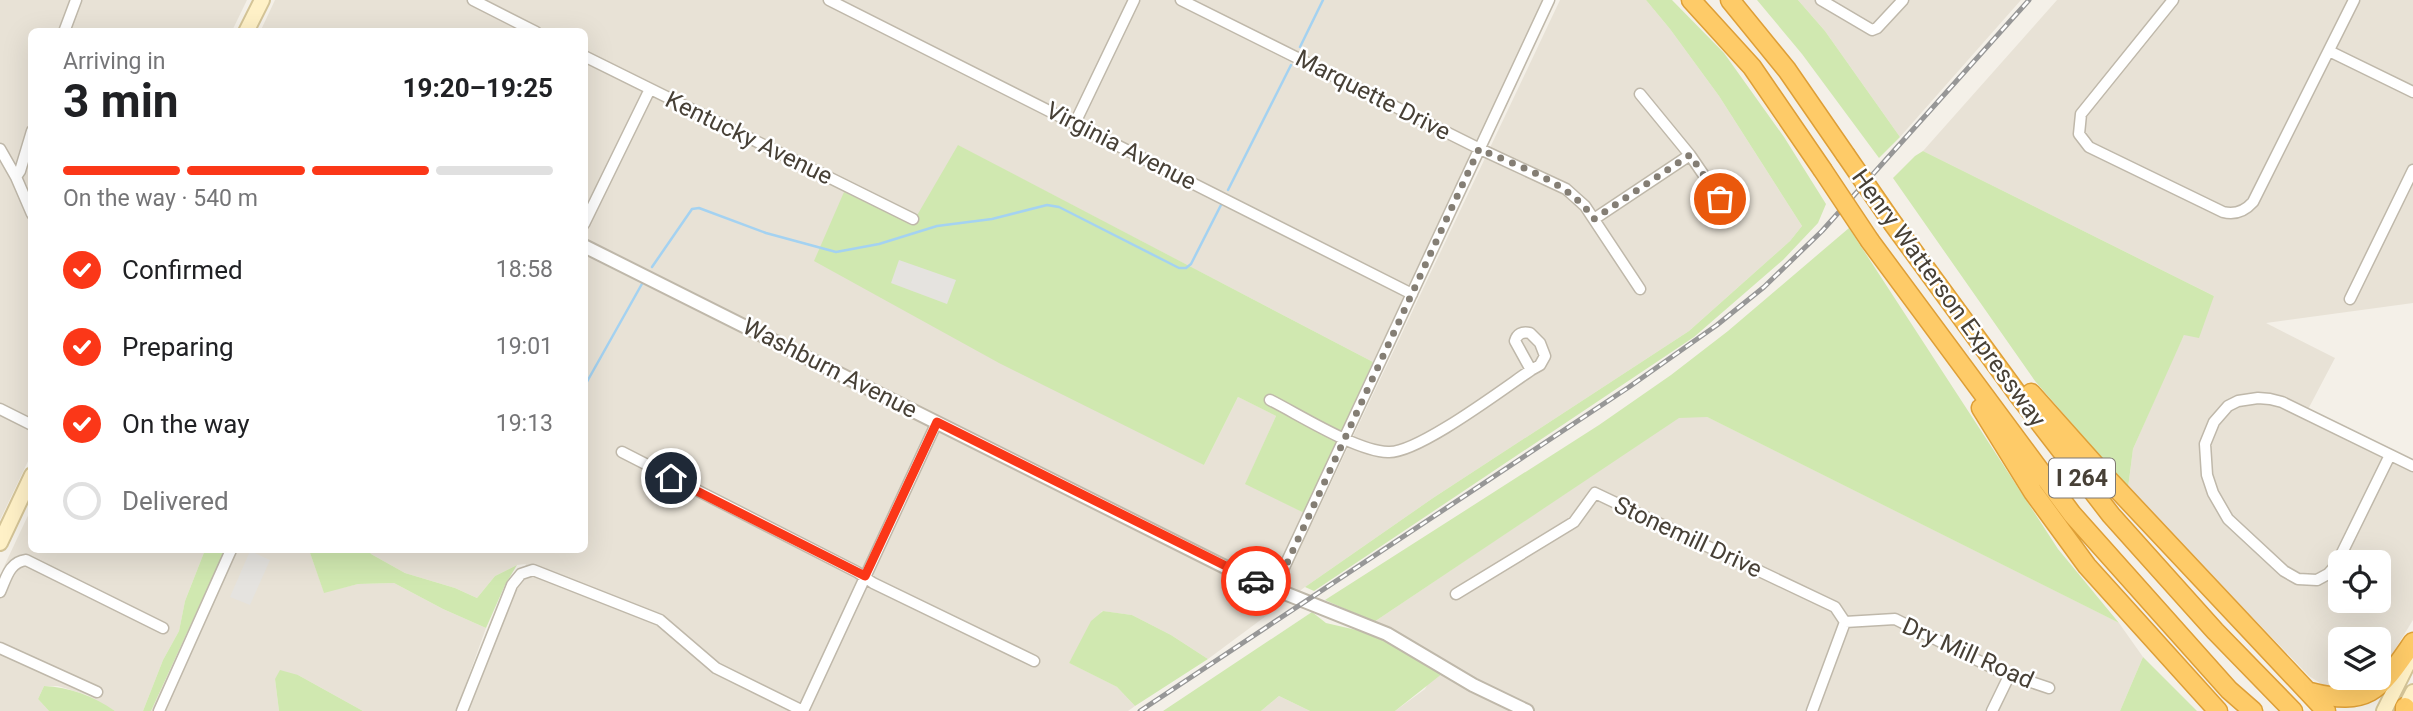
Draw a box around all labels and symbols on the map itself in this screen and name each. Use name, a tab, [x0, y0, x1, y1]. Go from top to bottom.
street label: Marquette Drive	[1291, 44, 1455, 146]
street label: Kentucky Avenue	[661, 85, 837, 191]
street label: Virginia Avenue	[1041, 96, 1201, 196]
street label: Henry Watterson Expressway	[1846, 164, 2052, 433]
pin	[1690, 169, 1750, 229]
street label: Washburn Avenue	[738, 312, 922, 424]
pin	[641, 448, 701, 508]
road number: I 264	[2049, 458, 2115, 498]
street label: Stonemill Drive	[1610, 491, 1766, 583]
courier	[1221, 546, 1291, 616]
street label: Dry Mill Road	[1898, 612, 2038, 694]

